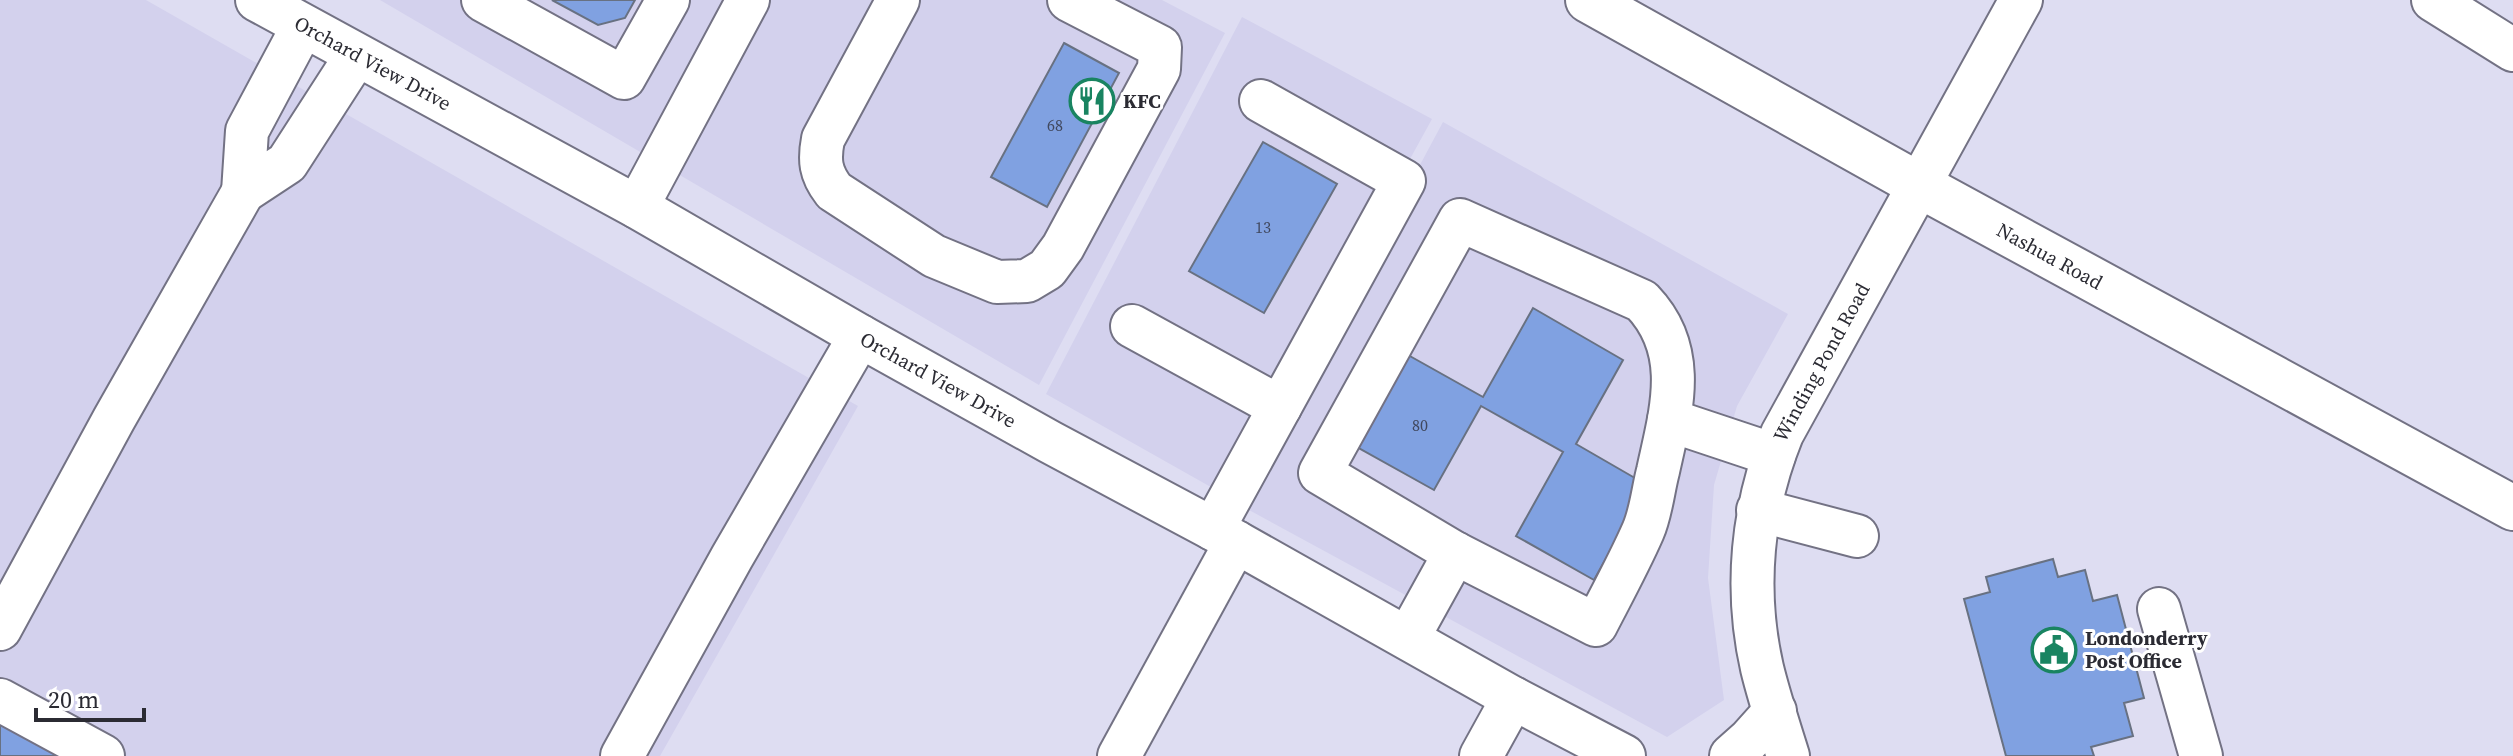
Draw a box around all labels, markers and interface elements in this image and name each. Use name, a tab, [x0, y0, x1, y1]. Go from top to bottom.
street label: Orchard View Drive	[289, 9, 456, 117]
restaurant icon: KFC	[1068, 77, 1116, 125]
place label: KFC	[1123, 87, 1161, 115]
house number: 68	[1047, 114, 1063, 136]
house number: 13	[1255, 216, 1271, 238]
street label: Nashua Road	[1992, 216, 2108, 297]
street label: Winding Pond Road	[1766, 277, 1877, 447]
street label: Orchard View Drive	[855, 325, 1021, 434]
house number: 80	[1412, 414, 1428, 436]
place label: Londonderry Post Office	[2085, 624, 2208, 675]
public building icon: Londonderry Post Office	[2030, 626, 2078, 674]
scale bar	[36, 672, 144, 722]
text: 20 m	[48, 683, 99, 716]

